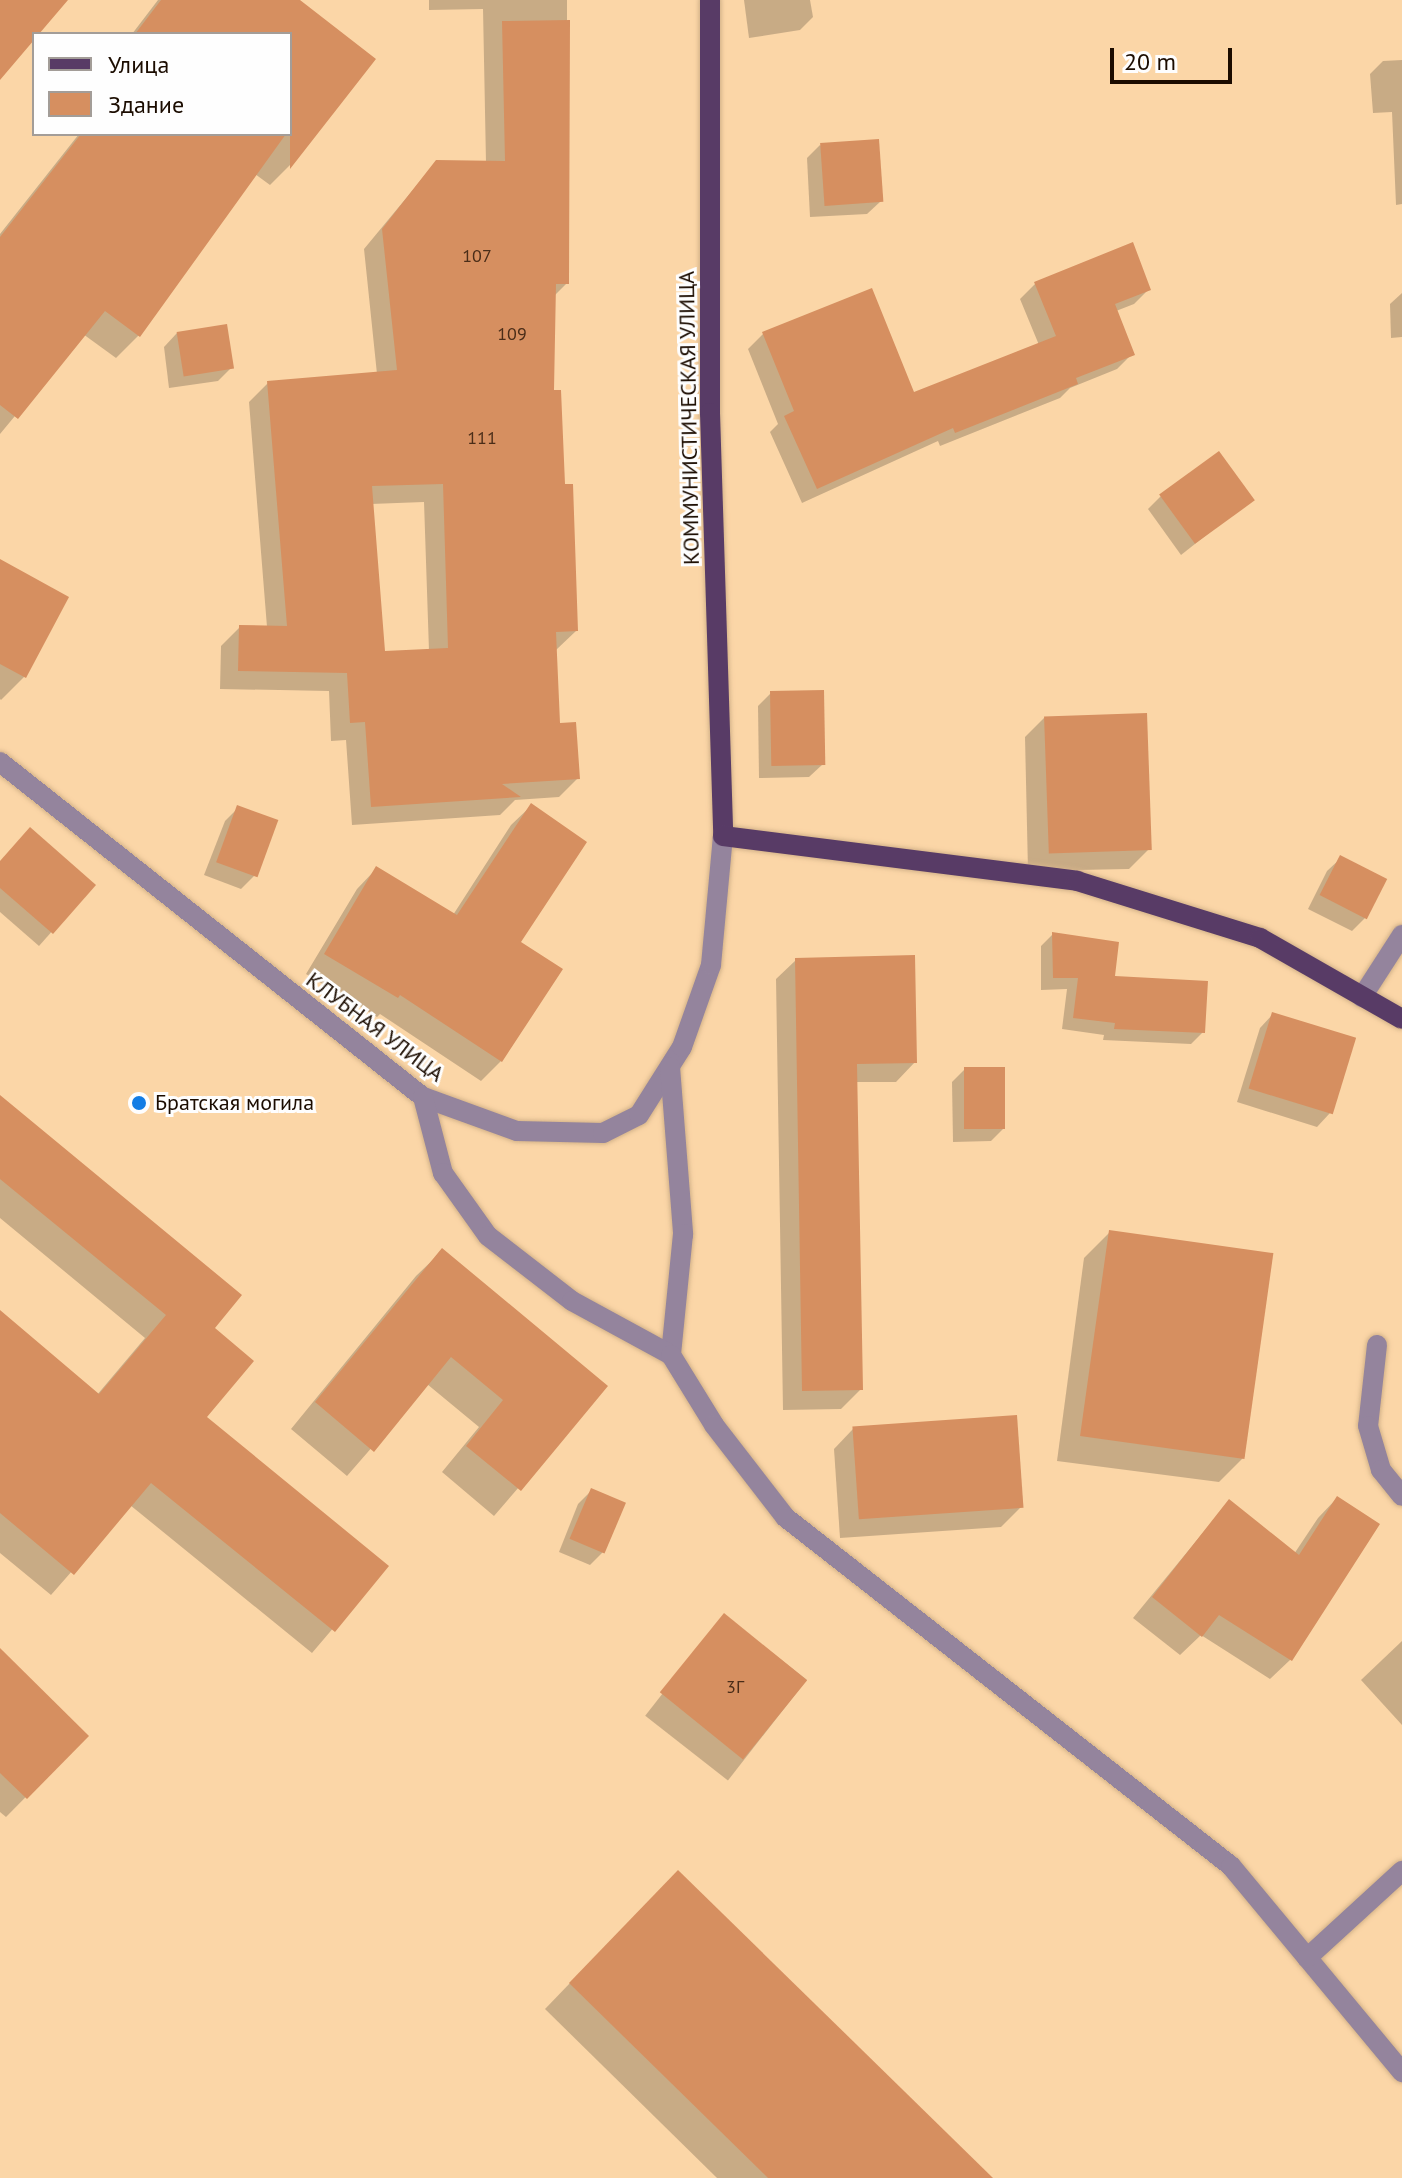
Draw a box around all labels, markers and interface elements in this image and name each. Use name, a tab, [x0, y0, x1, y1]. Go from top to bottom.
legend	[32, 32, 292, 136]
scale bar	[1114, 32, 1236, 82]
text: 20 m	[1124, 46, 1176, 77]
text: Улица	[108, 49, 169, 80]
text: Здание	[108, 89, 184, 120]
house number: 107	[462, 245, 492, 267]
street label: КОММУНИСТИЧЕСКАЯ УЛИЦА	[673, 270, 705, 566]
house number: 109	[497, 323, 527, 345]
house number: 111	[467, 427, 497, 449]
street label: КЛУБНАЯ УЛИЦА	[301, 966, 449, 1088]
place label: Братская могила	[155, 1090, 314, 1116]
marker: Братская могила	[130, 1094, 148, 1112]
house number: 3Г	[726, 1676, 744, 1698]

